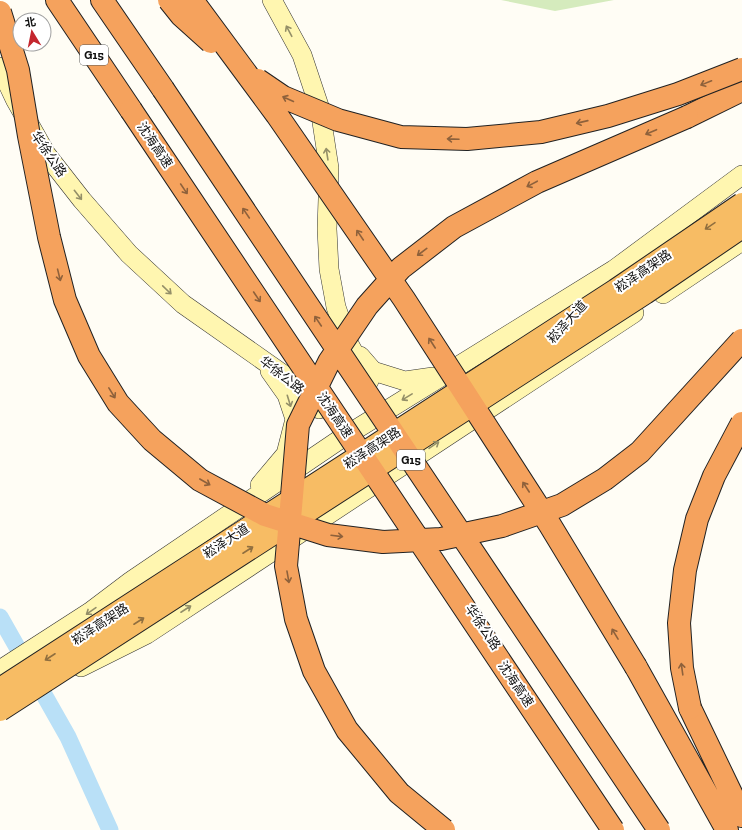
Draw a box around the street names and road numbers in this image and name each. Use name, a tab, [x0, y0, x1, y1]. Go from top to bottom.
road number: G15	[80, 45, 108, 65]
street label: 沈海高速	[134, 119, 176, 171]
street label: 华徐公路	[28, 128, 70, 180]
street label: 崧泽高架路	[612, 247, 674, 295]
street label: 崧泽大道	[544, 298, 590, 346]
street label: 华徐公路	[257, 353, 307, 397]
street label: 沈海高速	[314, 389, 356, 441]
street label: 崧泽高架路	[341, 424, 403, 472]
road number: G15	[397, 450, 425, 470]
street label: 崧泽大道	[200, 521, 252, 561]
street label: 崧泽高架路	[69, 600, 131, 648]
street label: 华徐公路	[462, 601, 504, 653]
street label: 沈海高速	[495, 658, 537, 710]

